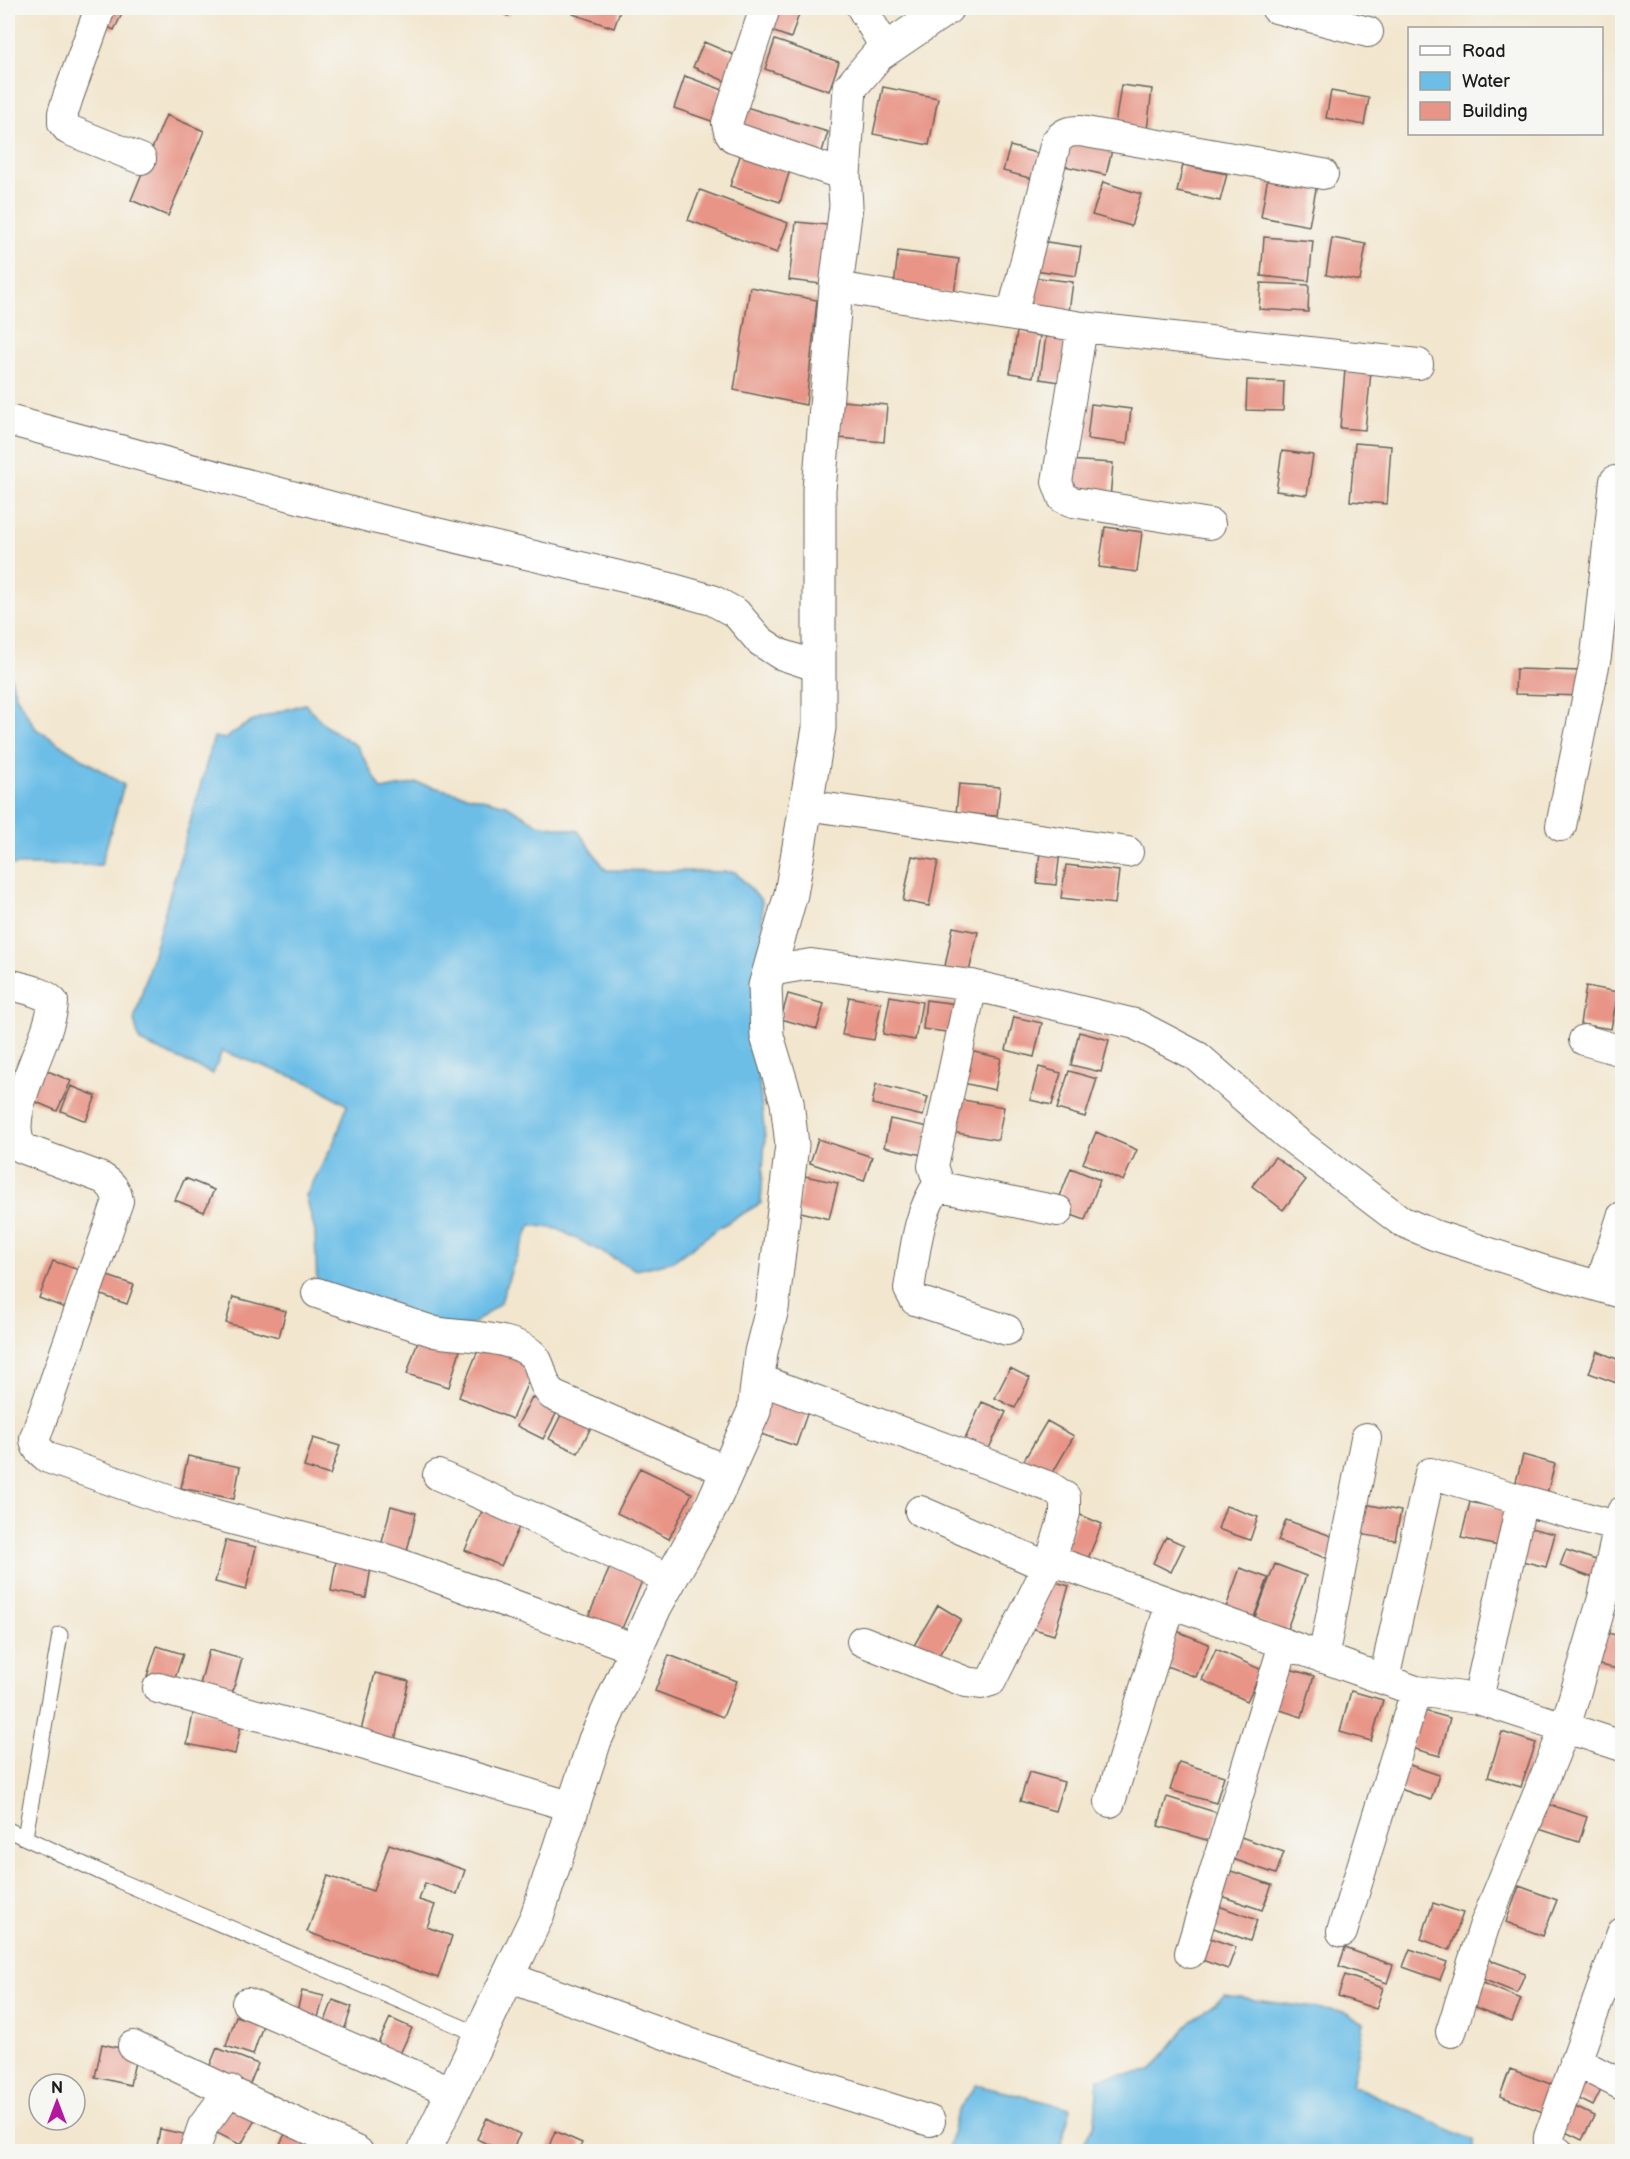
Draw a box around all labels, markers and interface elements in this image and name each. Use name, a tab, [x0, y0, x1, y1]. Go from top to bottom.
legend	[1408, 27, 1603, 135]
text: Road	[1462, 41, 1506, 62]
text: Water	[1462, 71, 1510, 92]
text: Building	[1462, 101, 1528, 122]
north arrow	[27, 2072, 87, 2132]
text: N	[51, 2079, 63, 2098]

